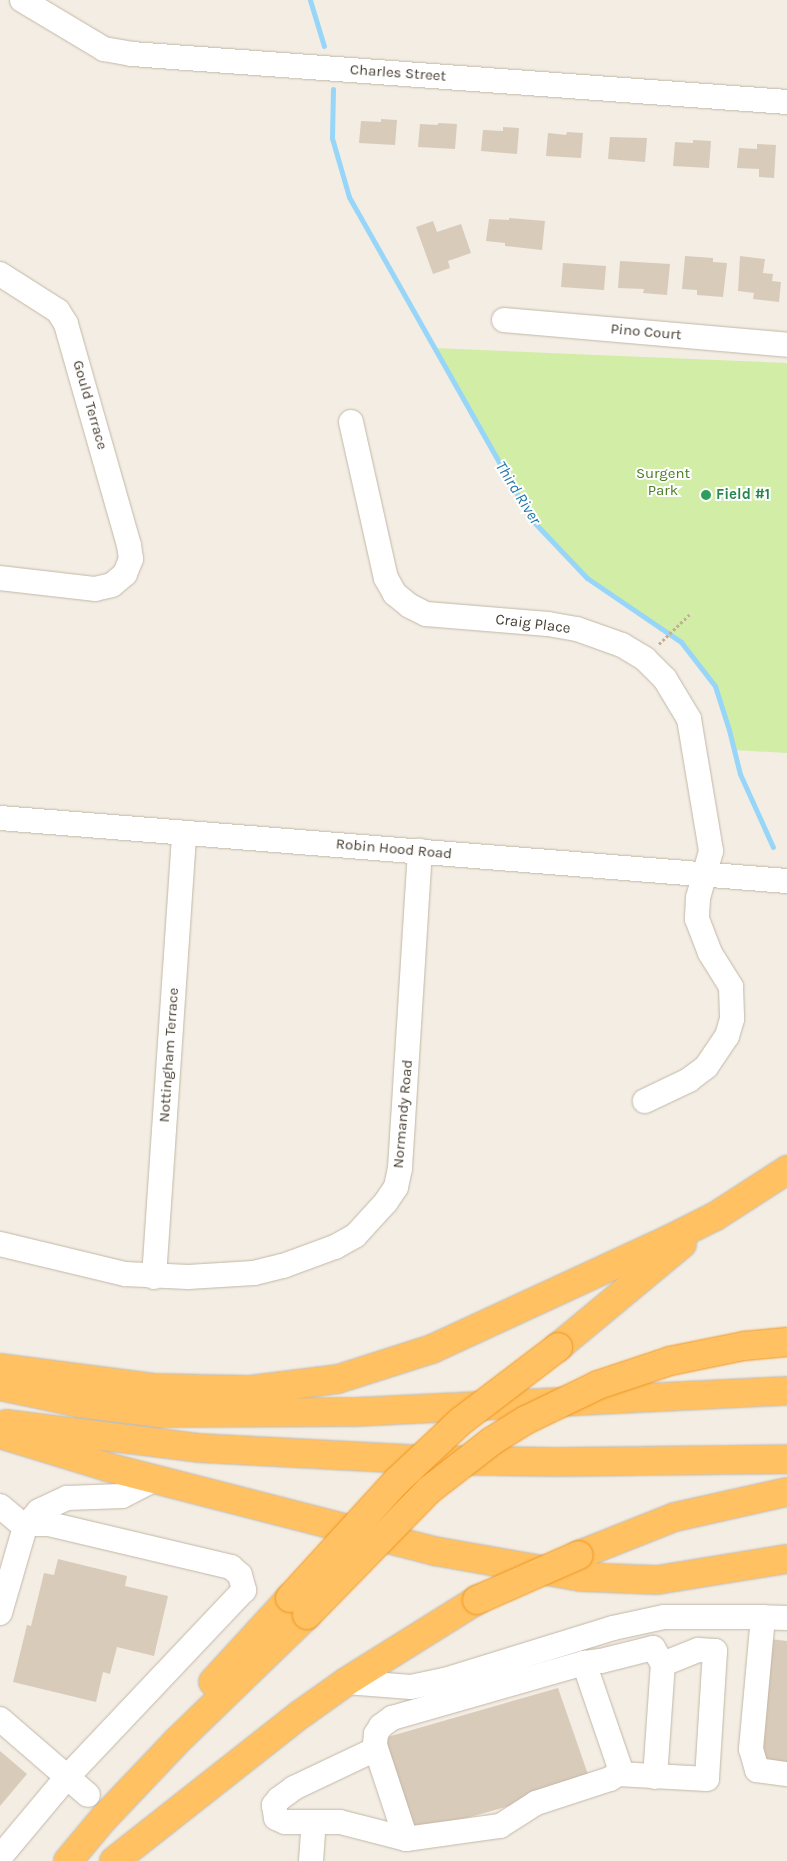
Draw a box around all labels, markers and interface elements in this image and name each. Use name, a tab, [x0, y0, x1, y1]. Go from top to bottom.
street label: Charles Street	[349, 61, 447, 85]
street label: Pino Court	[610, 320, 682, 344]
street label: Gould Terrace	[69, 358, 111, 452]
water label: Third River	[491, 458, 545, 528]
park label: Surgent Park	[636, 464, 690, 499]
place label: Field #1	[716, 486, 770, 504]
marker: Field #1	[700, 489, 712, 501]
street label: Craig Place	[494, 610, 572, 638]
street label: Robin Hood Road	[335, 835, 453, 863]
street label: Nottingham Terrace	[155, 987, 183, 1123]
street label: Normandy Road	[389, 1059, 417, 1169]

